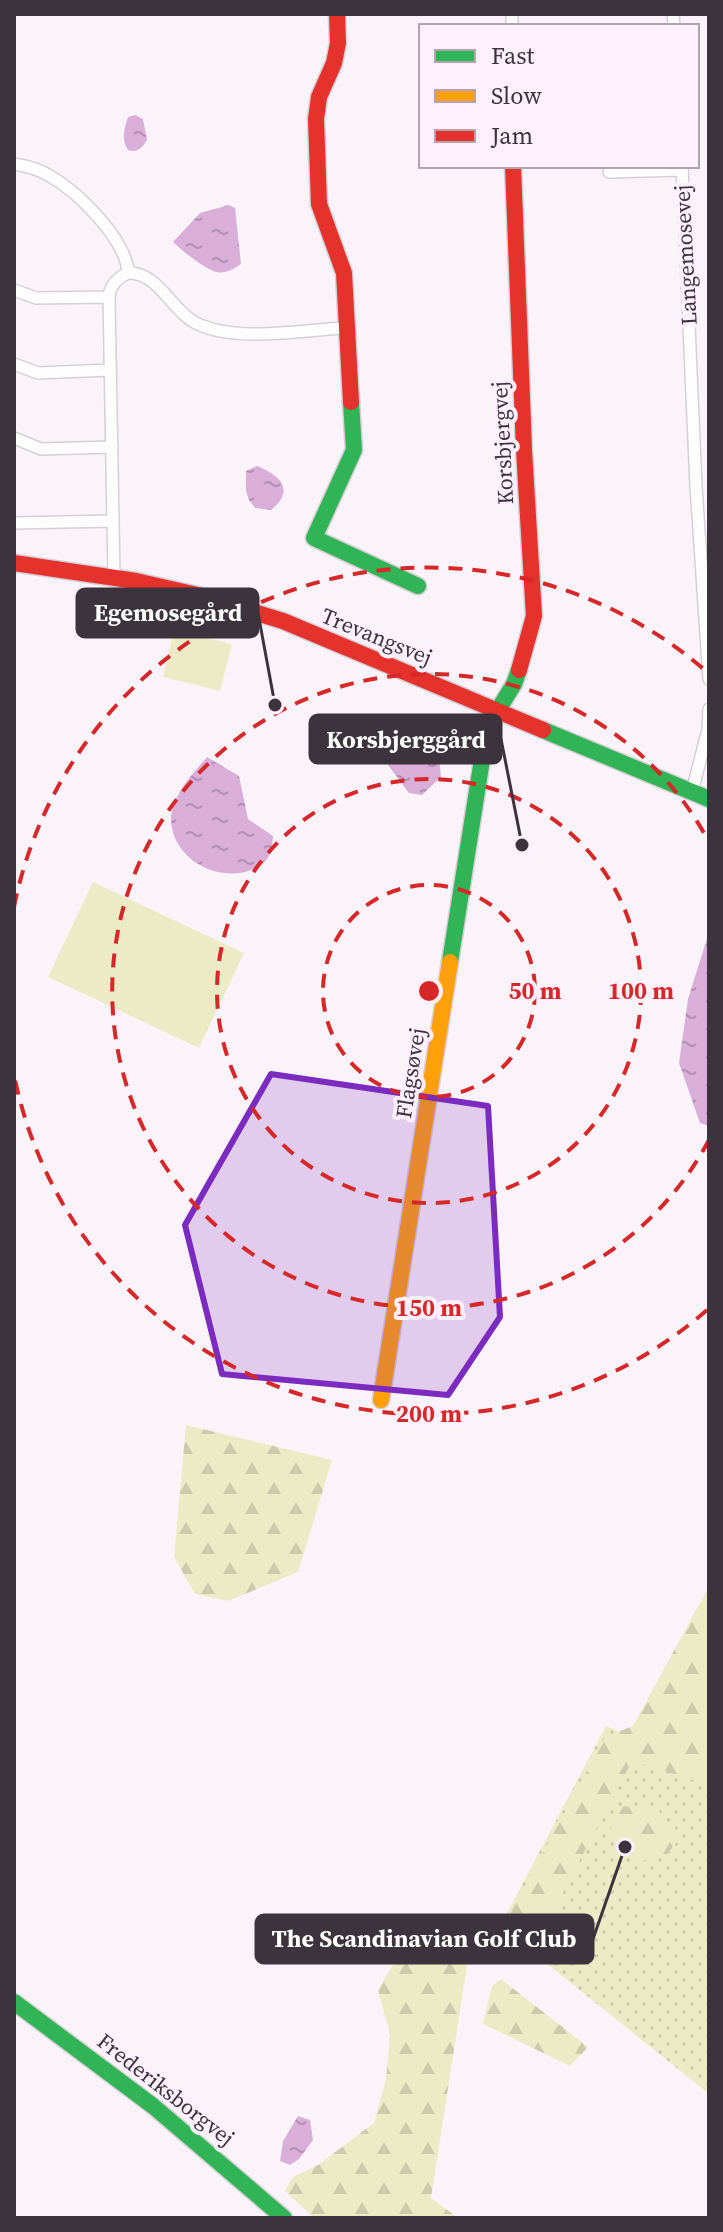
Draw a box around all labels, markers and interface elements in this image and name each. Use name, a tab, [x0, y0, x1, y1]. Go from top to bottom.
legend	[419, 24, 699, 168]
text: Fast	[491, 39, 535, 72]
text: Slow	[491, 79, 542, 112]
text: Jam	[490, 119, 533, 152]
street label: Langemosevej	[666, 184, 704, 326]
street label: Korsbjergvej	[484, 381, 520, 505]
callout: Egemosegård	[77, 589, 258, 637]
text: Egemosegård	[94, 596, 242, 629]
street label: Trevangsvej	[317, 600, 437, 672]
callout: Korsbjerggård	[310, 715, 501, 763]
text: Korsbjerggård	[326, 723, 486, 756]
text: 50 m	[509, 974, 562, 1007]
text: 100 m	[608, 974, 674, 1007]
centre of rings	[415, 977, 443, 1005]
street label: Flagsøvej	[388, 1026, 432, 1120]
text: 150 m	[396, 1291, 462, 1324]
text: 200 m	[396, 1397, 462, 1430]
callout: The Scandinavian Golf Club	[256, 1915, 593, 1963]
text: The Scandinavian Golf Club	[272, 1922, 576, 1955]
street label: Frederiksborgvej	[91, 2026, 241, 2152]

